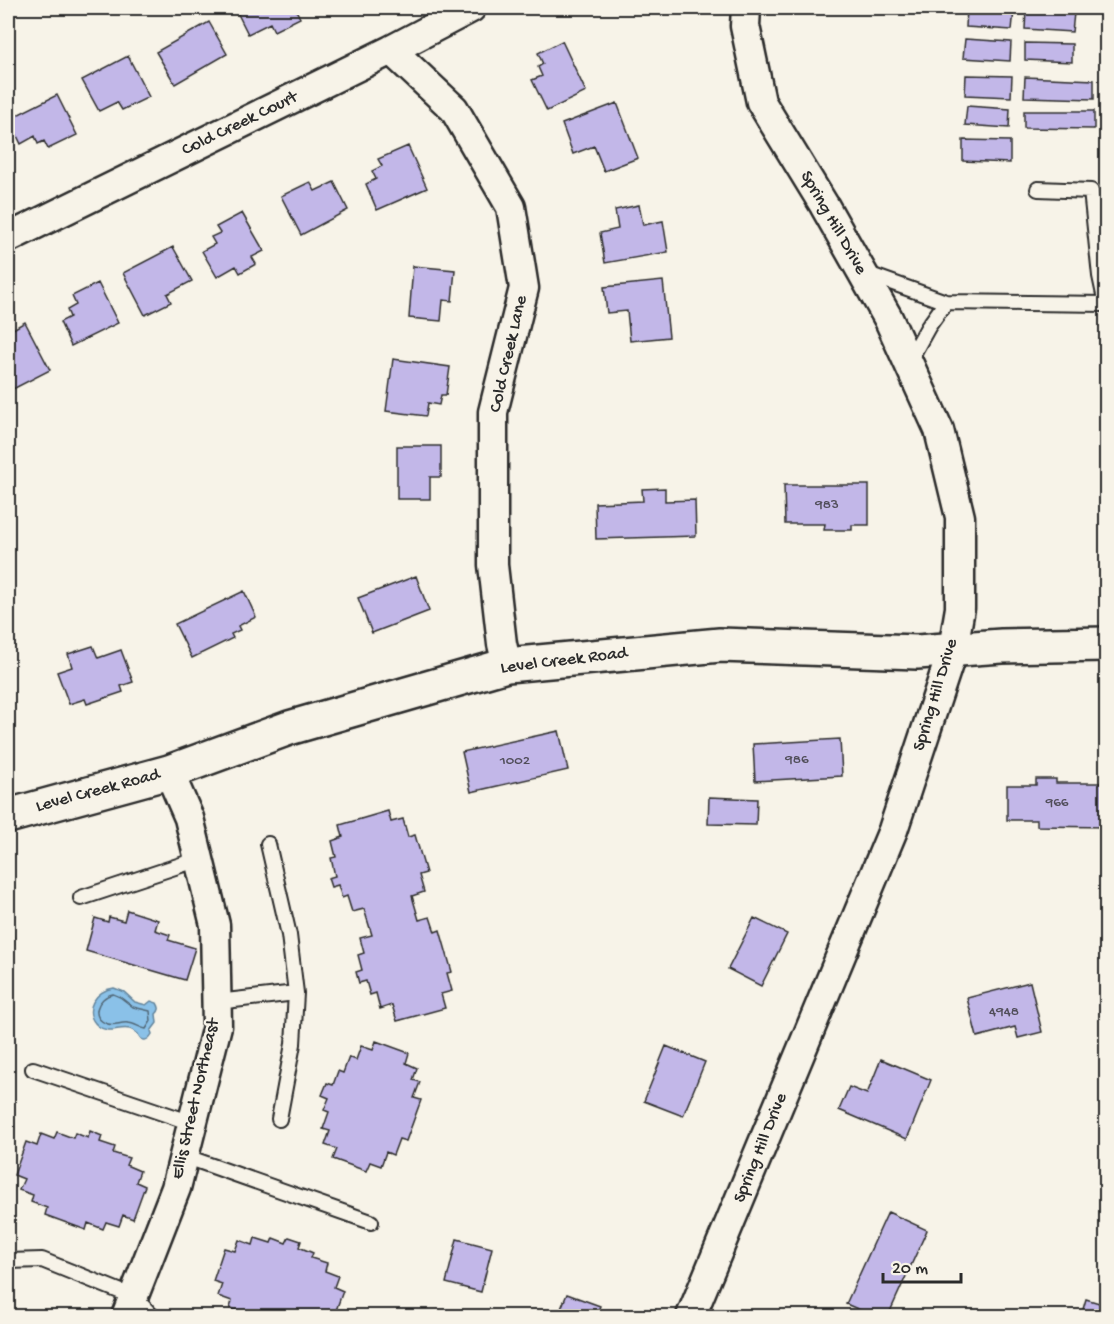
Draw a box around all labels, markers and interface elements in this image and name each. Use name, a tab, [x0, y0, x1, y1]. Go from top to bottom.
street label: Cold Creek Court	[179, 86, 303, 161]
street label: Spring Hill Drive	[795, 167, 871, 279]
street label: Cold Creek Lane	[485, 293, 533, 414]
house number: 983	[814, 496, 839, 514]
street label: Spring Hill Drive	[909, 636, 963, 754]
street label: Level Creek Road	[499, 643, 630, 679]
house number: 986	[784, 751, 809, 769]
house number: 1002	[499, 752, 530, 770]
street label: Level Creek Road	[34, 764, 164, 818]
house number: 966	[1045, 794, 1069, 812]
house number: 4948	[989, 1003, 1019, 1021]
street label: Ellis Street Northeast	[167, 1015, 225, 1181]
street label: Spring Hill Drive	[730, 1090, 793, 1206]
scale bar	[883, 1246, 961, 1284]
text: 20 m	[892, 1259, 928, 1280]

